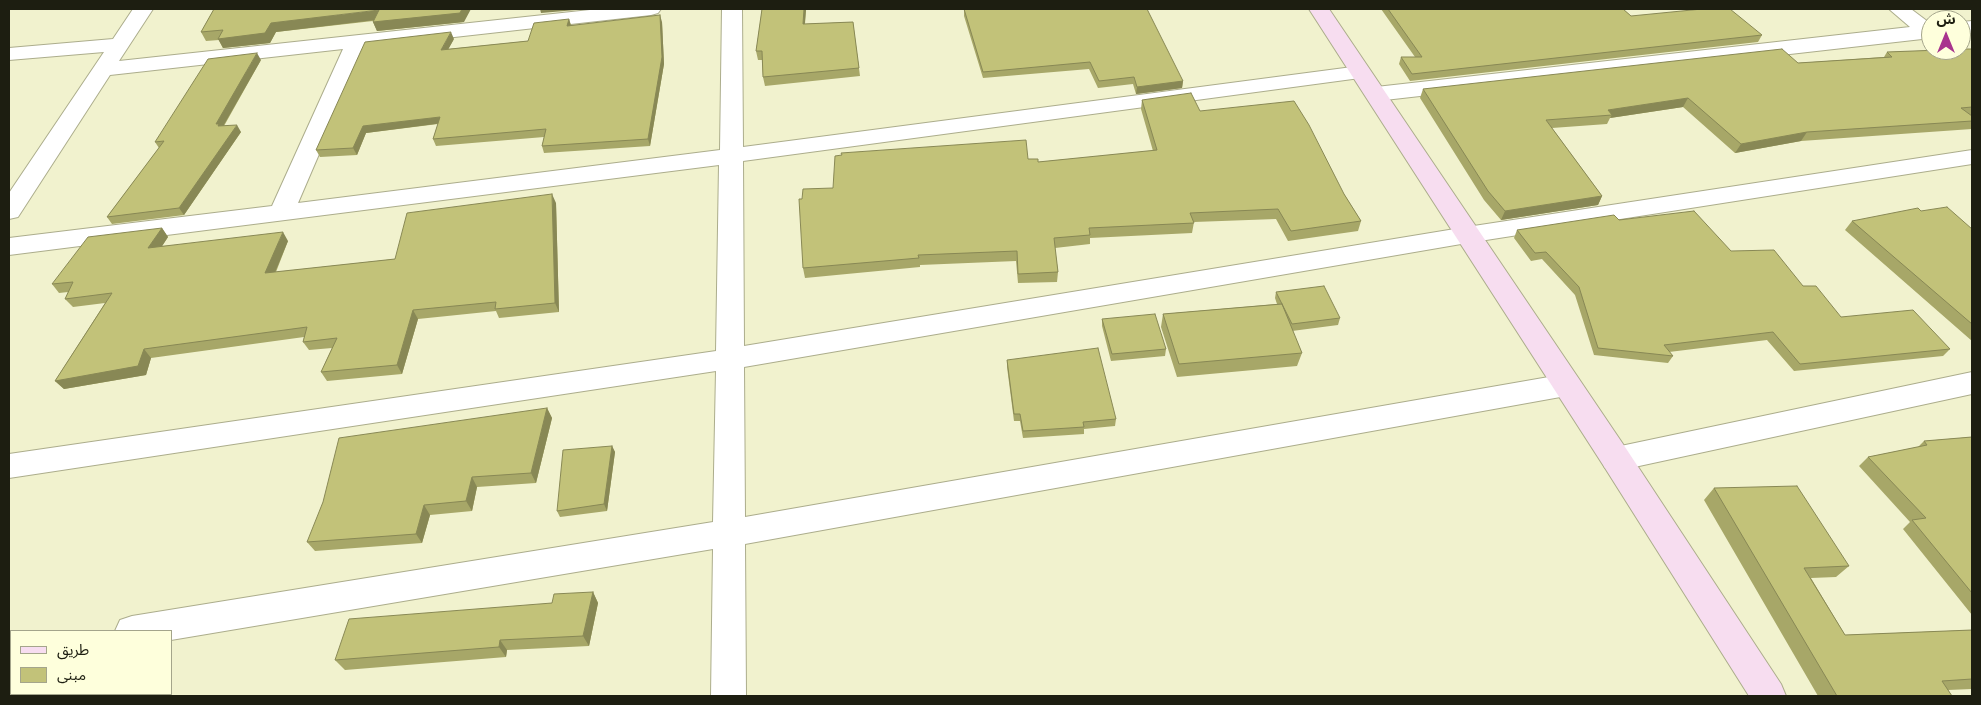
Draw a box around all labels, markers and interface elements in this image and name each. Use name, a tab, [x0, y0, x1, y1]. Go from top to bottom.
north arrow	[1921, 10, 1971, 60]
text: ش	[1936, 12, 1956, 29]
legend	[10, 630, 172, 695]
text: طريق	[57, 642, 89, 661]
text: مبنى	[57, 667, 86, 686]

